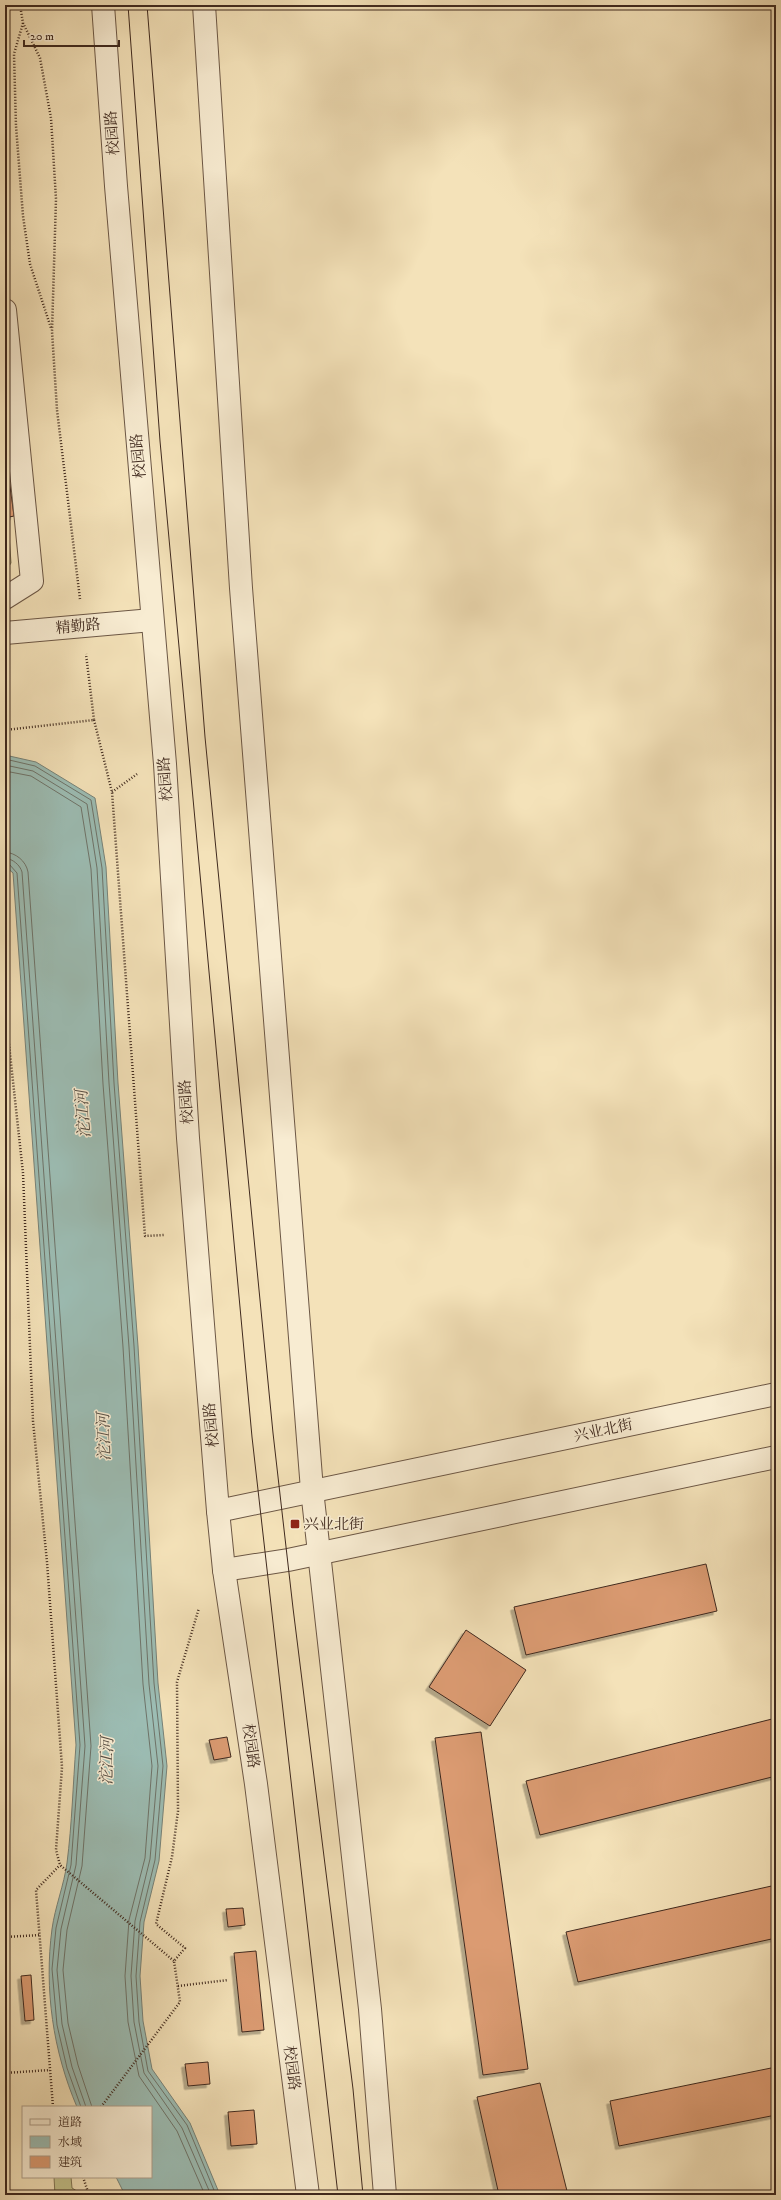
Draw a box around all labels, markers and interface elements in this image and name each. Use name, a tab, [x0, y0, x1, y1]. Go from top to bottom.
scale bar	[24, 22, 119, 48]
text: 20 m	[30, 29, 54, 44]
street label: 校园路	[101, 110, 124, 156]
street label: 校园路	[127, 433, 150, 479]
street label: 精勤路	[55, 615, 101, 638]
street label: 校园路	[154, 756, 177, 802]
street label: 校园路	[175, 1079, 198, 1125]
water label: 沱江河	[71, 1086, 95, 1139]
street label: 校园路	[200, 1402, 223, 1448]
water label: 沱江河	[93, 1410, 115, 1461]
street label: 兴业北街	[572, 1415, 634, 1446]
place label: 兴业北街	[304, 1515, 364, 1534]
marker: 兴业北街	[289, 1518, 301, 1530]
street label: 校园路	[238, 1722, 263, 1770]
water label: 沱江河	[97, 1734, 117, 1785]
street label: 校园路	[279, 2045, 304, 2092]
legend	[22, 2106, 152, 2178]
text: 道路	[58, 2115, 82, 2130]
text: 水域	[58, 2135, 82, 2150]
text: 建筑	[58, 2155, 82, 2170]

